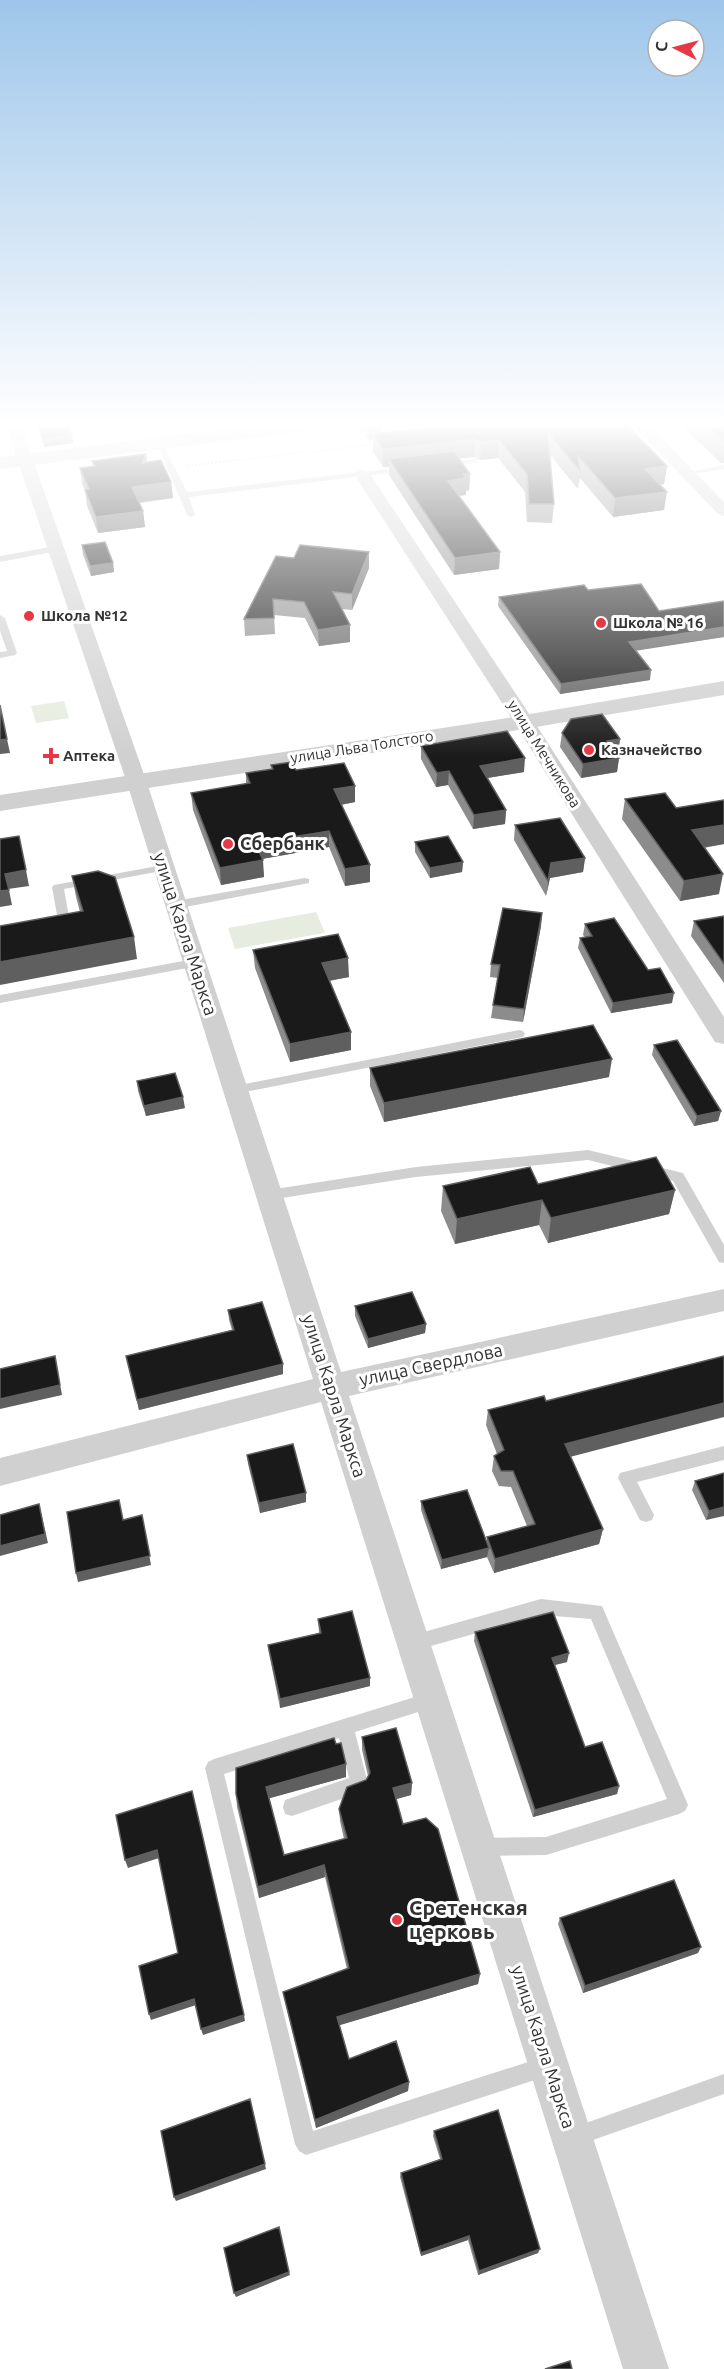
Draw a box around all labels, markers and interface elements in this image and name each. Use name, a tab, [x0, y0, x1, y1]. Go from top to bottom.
north arrow	[646, 18, 706, 78]
text: С	[652, 40, 671, 52]
place label: Школа №12	[41, 607, 128, 624]
marker: Школа №12	[22, 609, 36, 623]
place label: Школа № 16	[613, 614, 703, 631]
marker: Школа № 16	[594, 616, 608, 630]
street label: улица Мечникова	[504, 697, 584, 811]
street label: улица Льва Толстого	[289, 727, 435, 766]
place label: Казначейство	[601, 741, 702, 758]
marker: Казначейство	[582, 743, 596, 757]
place label: Аптека	[63, 747, 115, 764]
marker: Аптека	[44, 749, 58, 763]
place label: Сбербанк	[240, 833, 326, 853]
marker: Сбербанк	[221, 837, 235, 851]
street label: улица Карла Маркса	[150, 850, 222, 1018]
street label: улица Карла Маркса	[299, 1312, 371, 1480]
street label: улица Свердлова	[357, 1339, 504, 1389]
place label: Сретенская церковь	[409, 1895, 528, 1943]
marker: Сретенская церковь	[390, 1913, 404, 1927]
street label: улица Карла Маркса	[508, 1963, 580, 2131]

